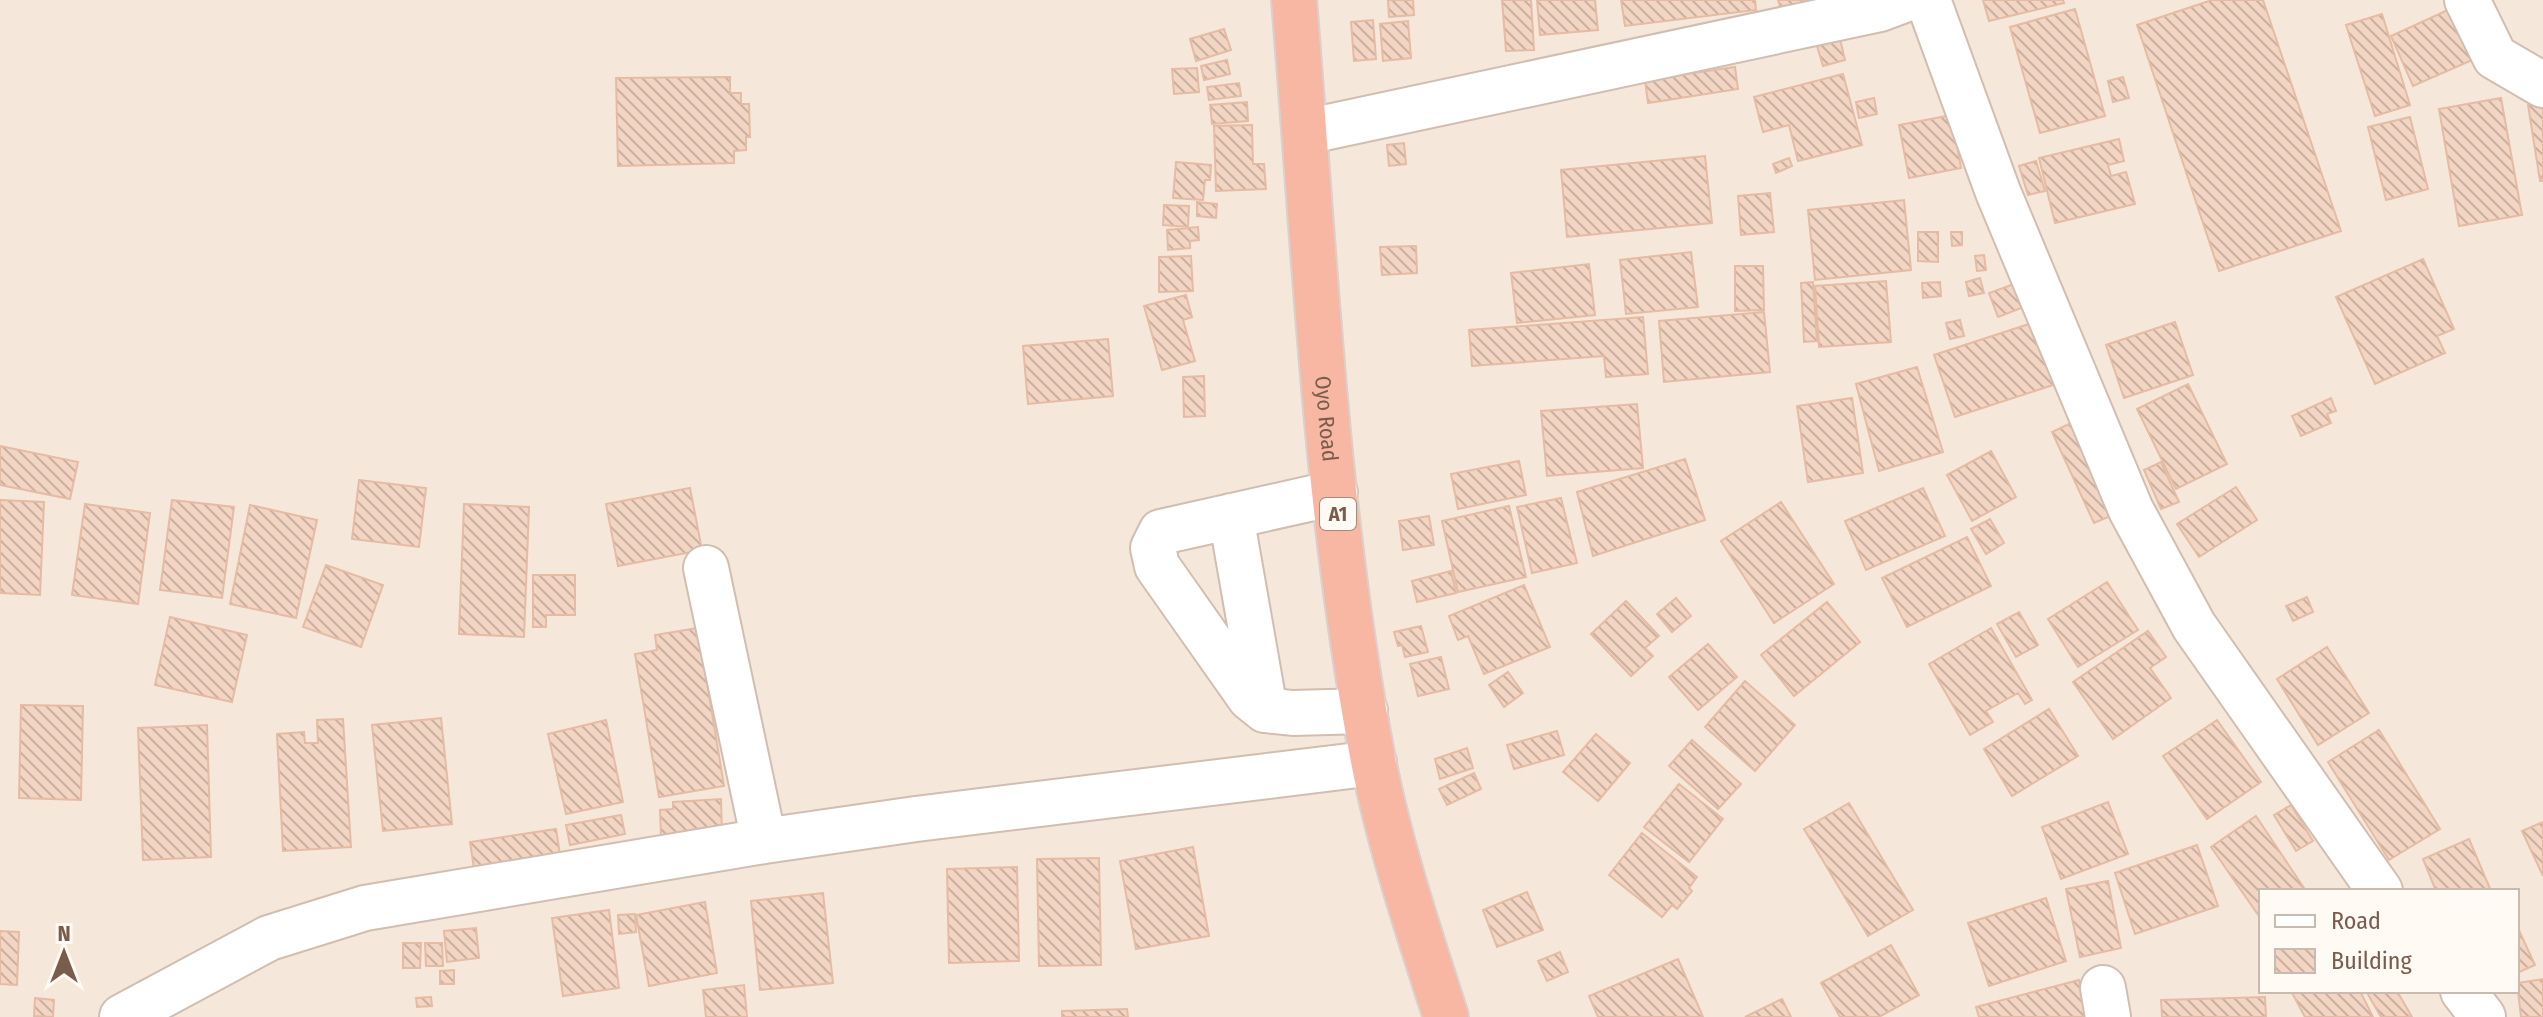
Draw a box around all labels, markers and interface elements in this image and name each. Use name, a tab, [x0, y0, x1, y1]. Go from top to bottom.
street label: Oyo Road	[1309, 375, 1344, 463]
road number: A1	[1320, 498, 1356, 530]
legend	[2259, 889, 2519, 993]
text: Road	[2331, 907, 2381, 935]
north arrow	[24, 913, 104, 993]
text: N	[57, 920, 71, 947]
text: Building	[2331, 947, 2413, 975]

